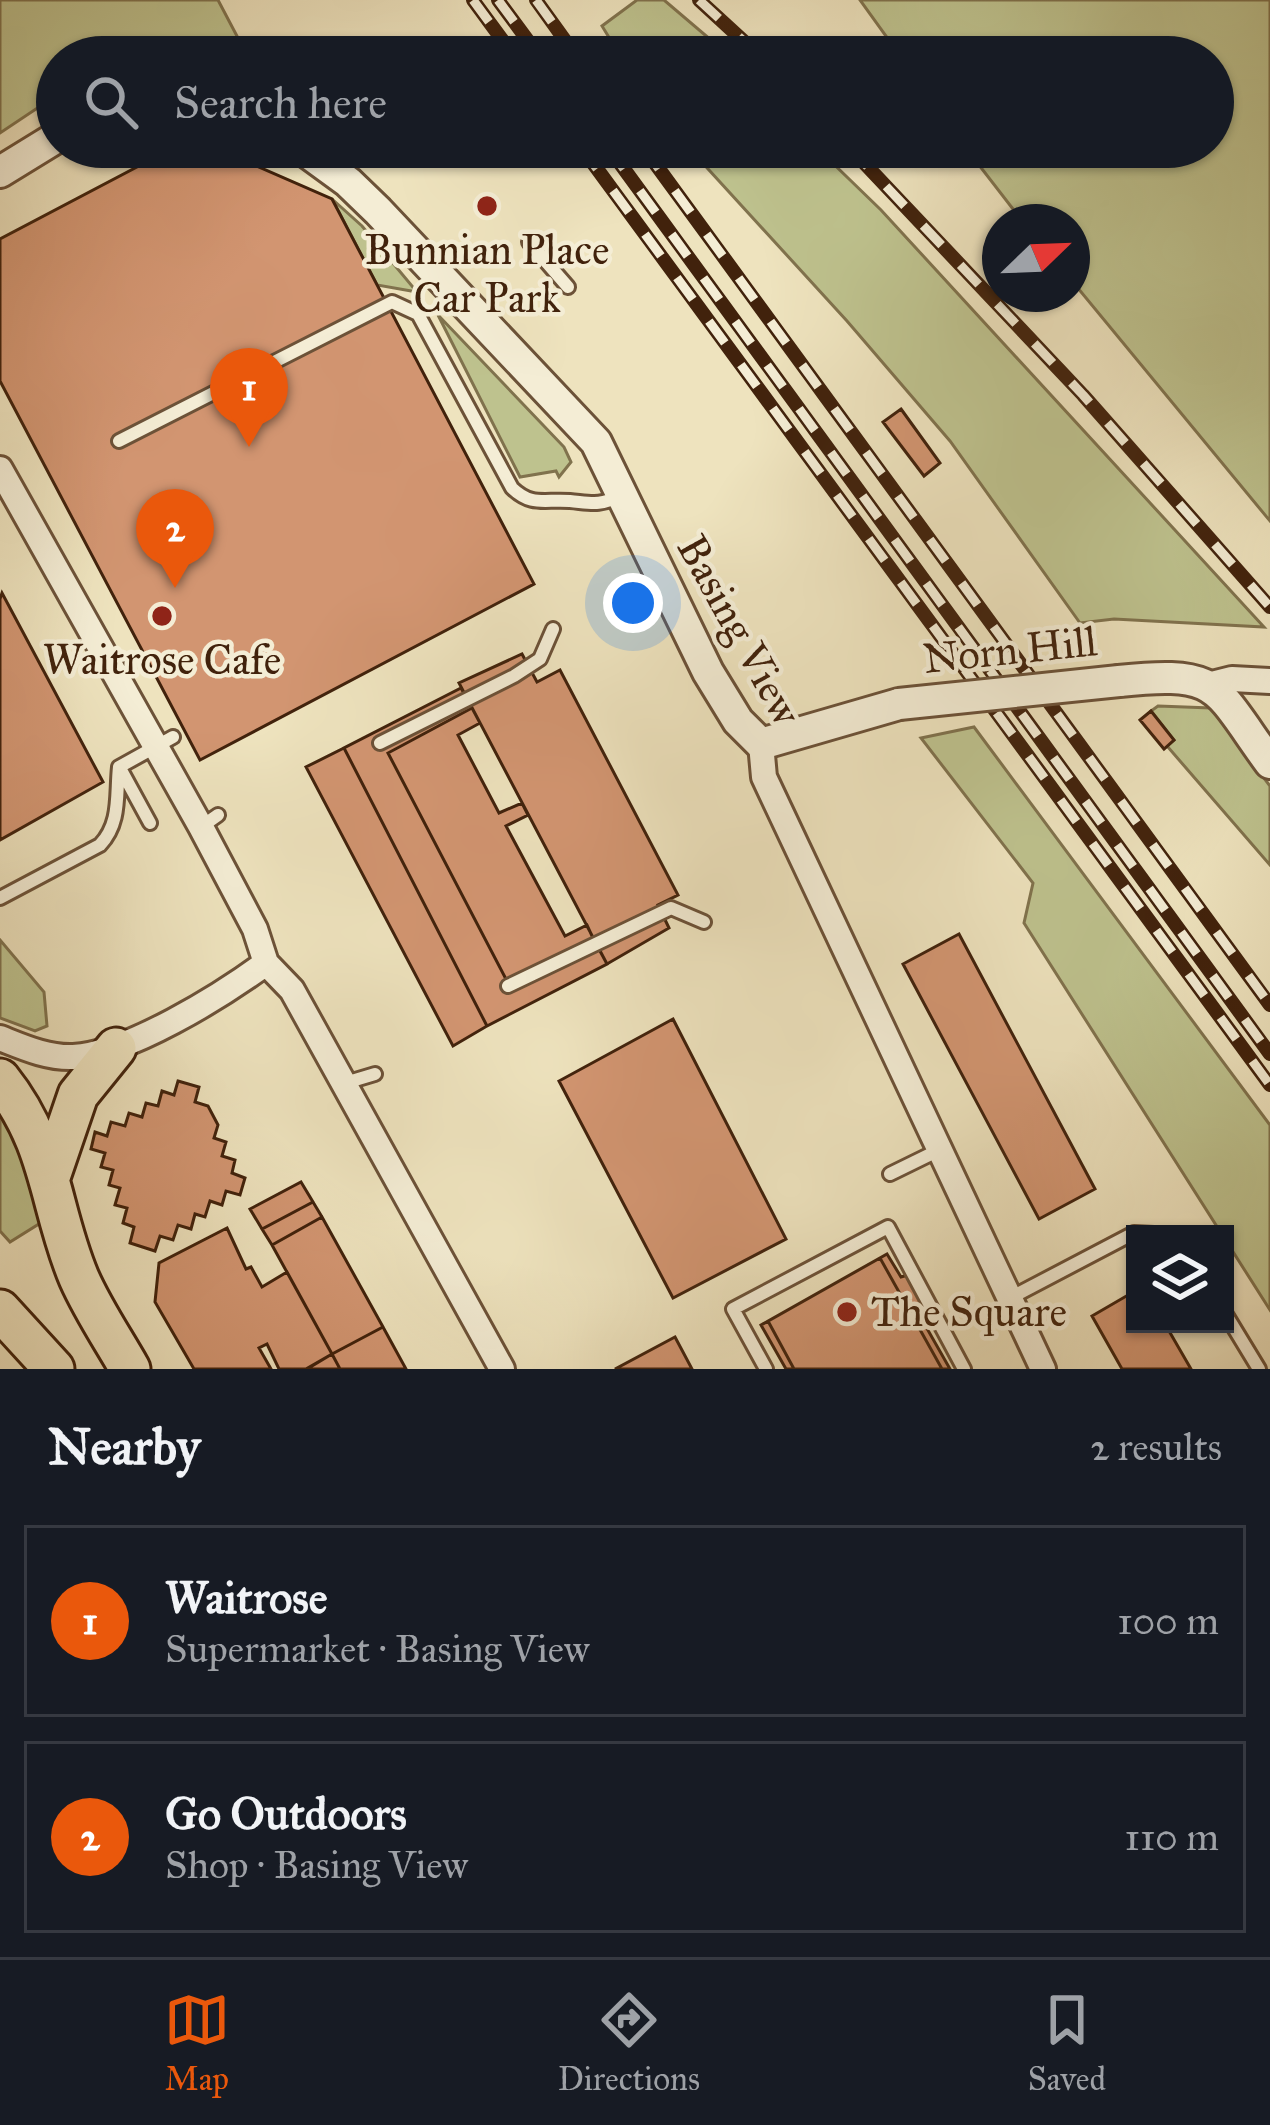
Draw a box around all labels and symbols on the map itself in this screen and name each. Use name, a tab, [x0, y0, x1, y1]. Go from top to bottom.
marker: Bunnian Place Car Park	[474, 193, 500, 219]
north arrow	[982, 204, 1090, 312]
place label: Bunnian Place Car Park	[365, 224, 610, 324]
pin: 1	[210, 348, 288, 447]
pin: 2	[136, 489, 214, 588]
street label: Basing View	[666, 526, 813, 735]
your location	[603, 573, 663, 633]
marker: Waitrose Cafe	[149, 603, 175, 629]
street label: Norn Hill	[921, 615, 1100, 685]
place label: Waitrose Cafe	[43, 634, 281, 686]
place label: The Square	[871, 1286, 1067, 1338]
marker: The Square	[834, 1299, 860, 1325]

